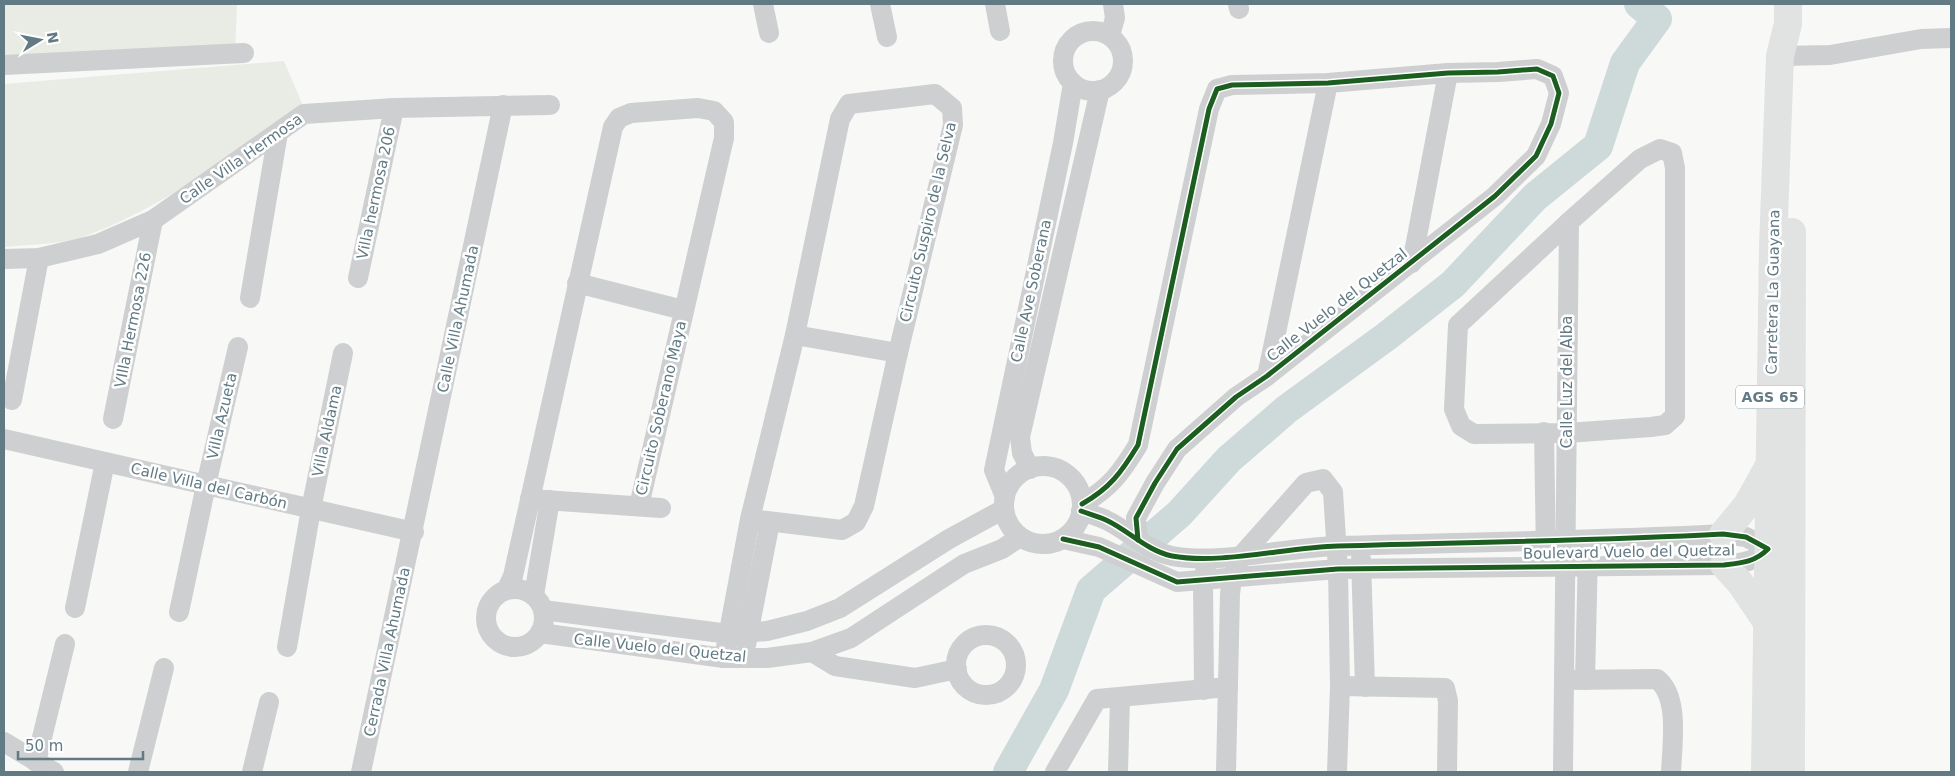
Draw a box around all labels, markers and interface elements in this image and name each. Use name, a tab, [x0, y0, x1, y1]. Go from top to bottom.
north arrow	[15, 15, 65, 65]
text: N	[44, 31, 62, 45]
street label: Calle Villa Hermosa	[176, 110, 306, 208]
street label: Circuito Suspiro de la Selva	[896, 120, 960, 324]
street label: Villa hermosa 206	[353, 125, 399, 261]
street label: Carretera La Guayana	[1763, 209, 1783, 375]
street label: Calle Ave Soberana	[1007, 218, 1055, 364]
street label: Calle Villa Ahumada	[434, 244, 482, 394]
street label: Calle Vuelo del Quetzal	[1263, 245, 1411, 365]
street label: VIlla Hermosa 226	[111, 251, 155, 389]
street label: Calle Luz del Alba	[1558, 315, 1576, 449]
street label: Circuito Soberano Maya	[632, 319, 690, 497]
street label: Villa Azueta	[203, 371, 241, 461]
street label: Villa Aldama	[308, 383, 346, 479]
road number: AGS 65	[1736, 386, 1804, 408]
street label: Calle Villa del Carbón	[129, 459, 289, 513]
street label: Boulevard Vuelo del Quetzal	[1523, 541, 1735, 563]
street label: Cerrada Villa Ahumada	[360, 566, 414, 738]
street label: Calle Vuelo del Quetzal	[573, 630, 747, 666]
scale bar	[18, 728, 142, 760]
text: 50 m	[25, 737, 63, 755]

